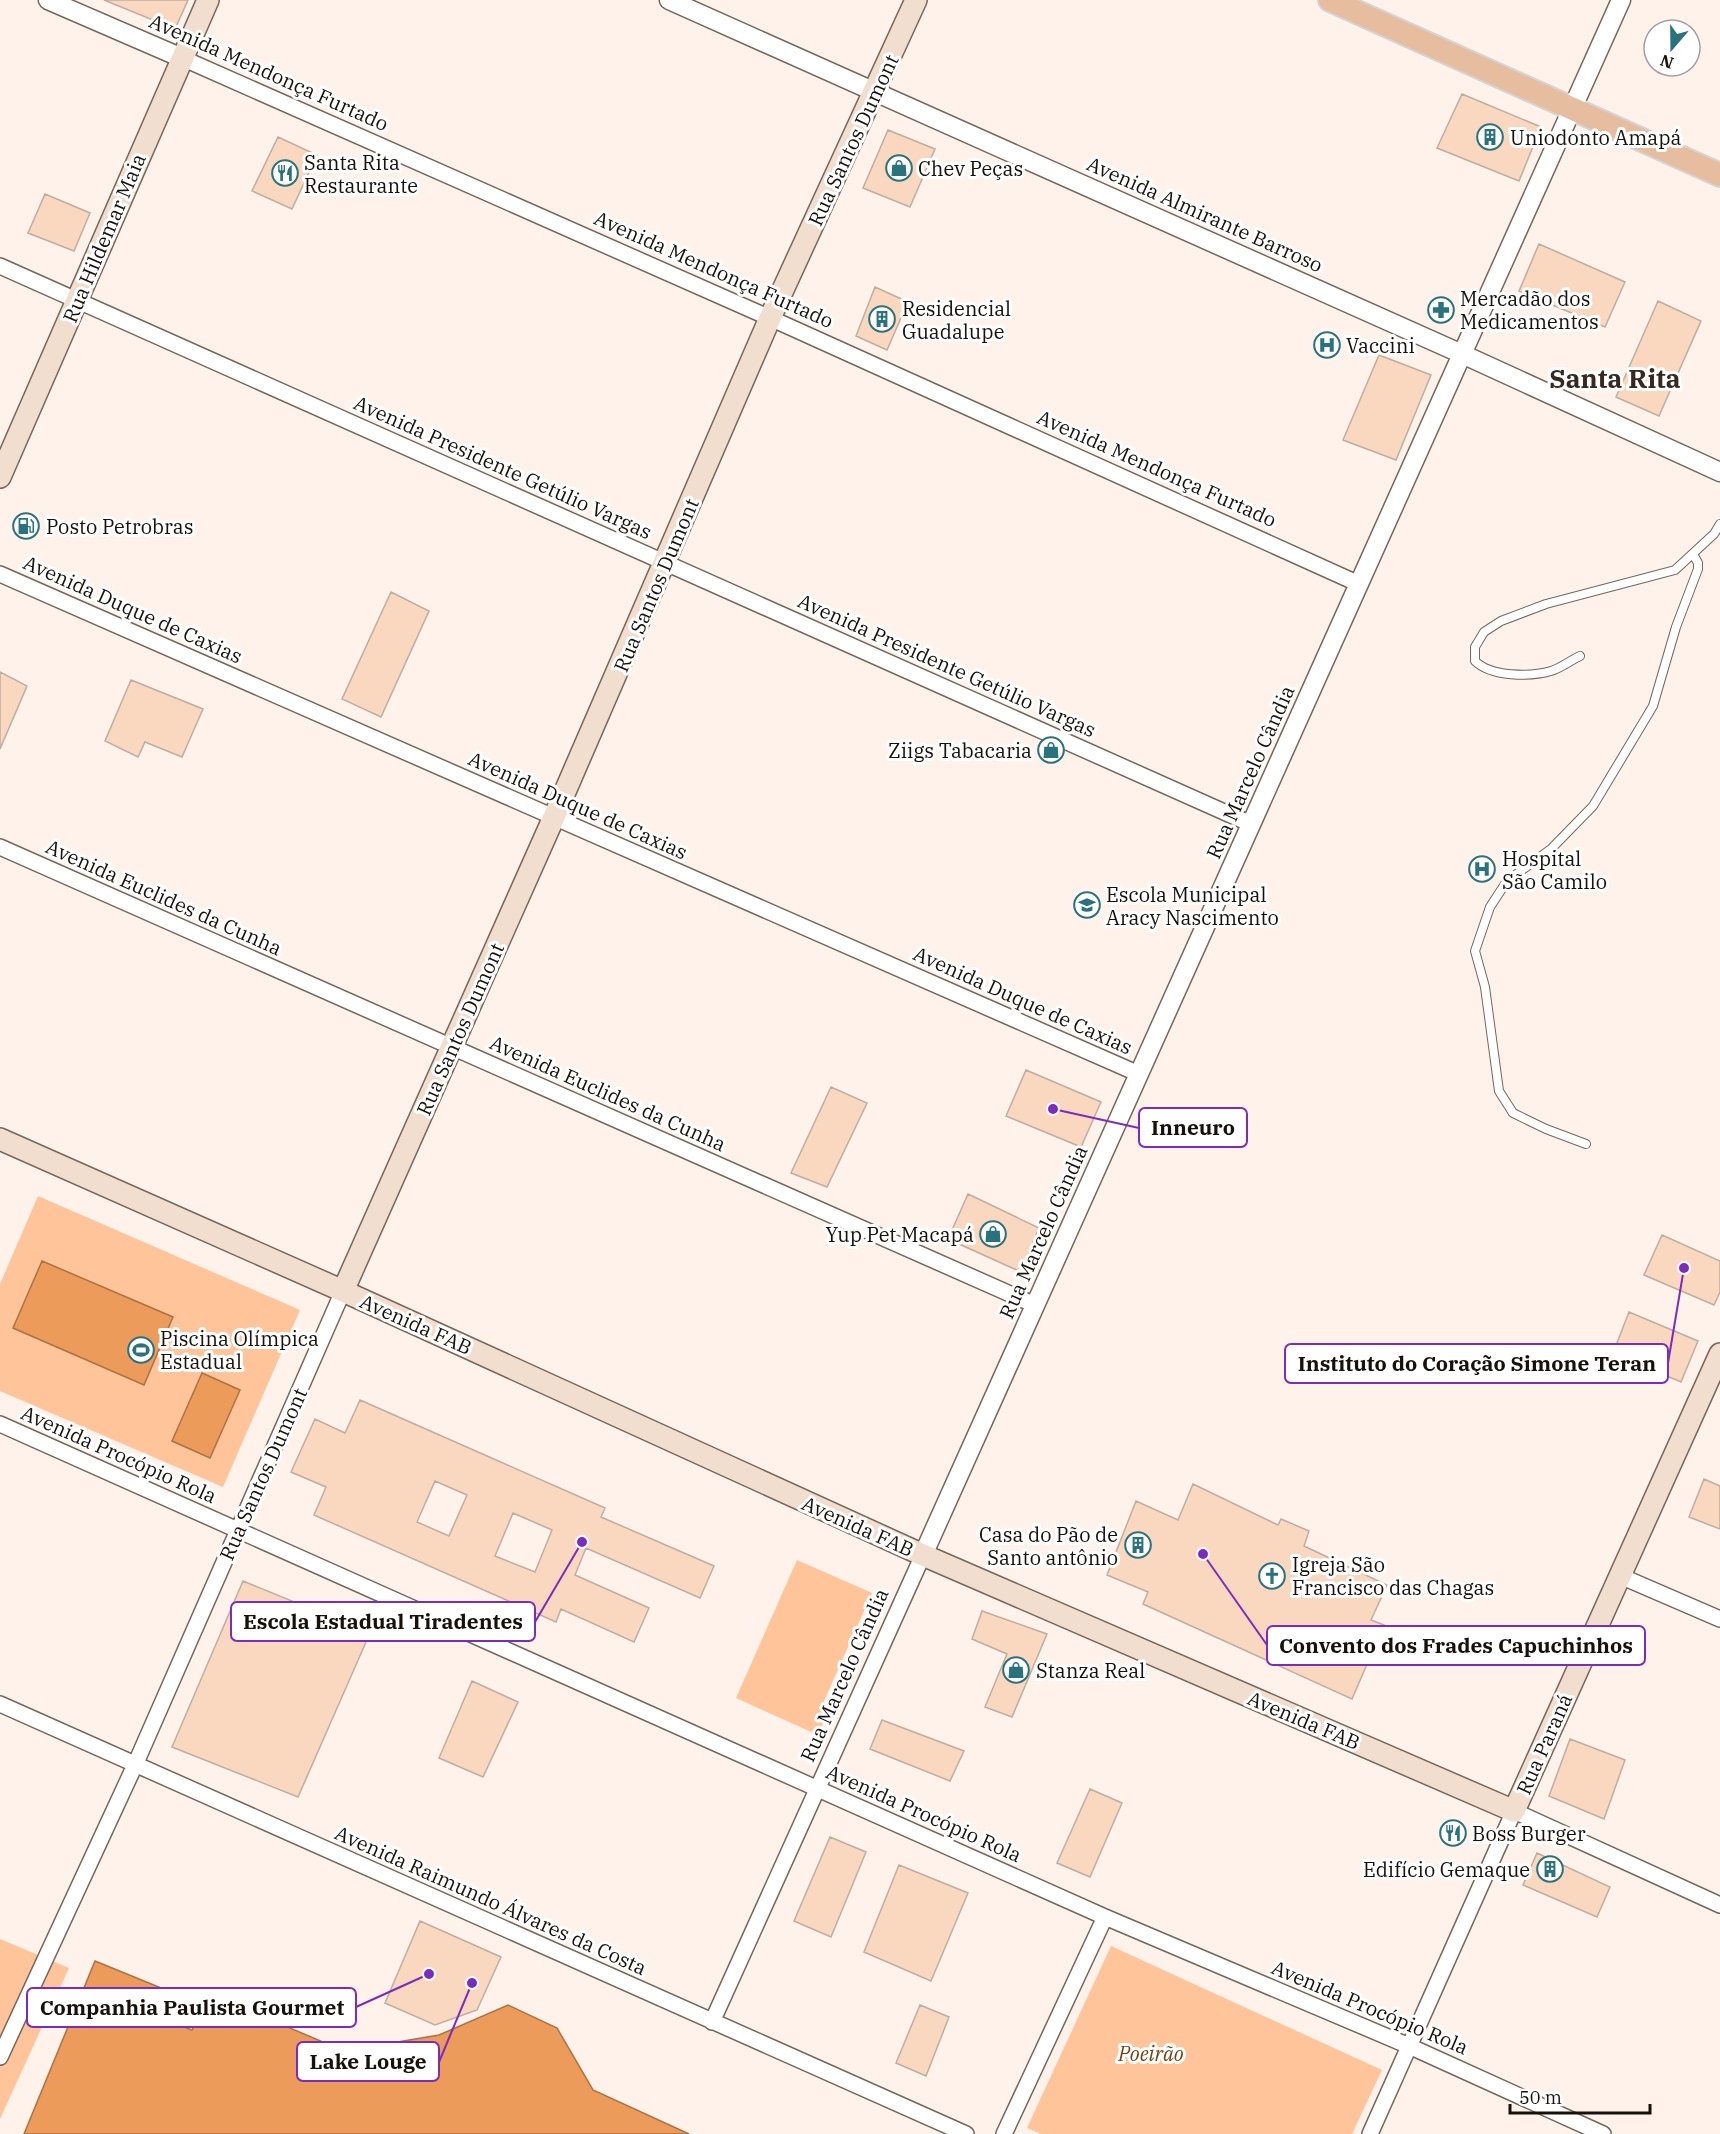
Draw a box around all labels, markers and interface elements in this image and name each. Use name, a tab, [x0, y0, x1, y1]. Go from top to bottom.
street label: Avenida Mendonça Furtado	[145, 7, 393, 137]
north arrow	[1642, 18, 1702, 78]
street label: Rua Santos Dumont	[801, 50, 905, 230]
text: N	[1658, 51, 1676, 74]
building icon: Uniodonto Amapá	[1475, 122, 1505, 152]
place label: Uniodonto Amapá	[1510, 124, 1682, 151]
street label: Rua Hildemar Maia	[56, 149, 152, 327]
place label: Santa Rita Restaurante	[304, 149, 418, 199]
street label: Avenida Almirante Barroso	[1083, 150, 1327, 278]
shop icon: Chev Peças	[884, 153, 914, 183]
place label: Chev Peças	[918, 155, 1023, 182]
restaurant icon: Santa Rita Restaurante	[270, 158, 300, 188]
street label: Avenida Mendonça Furtado	[590, 204, 838, 334]
place label: Mercadão dos Medicamentos	[1460, 285, 1599, 335]
place label: Residencial Guadalupe	[902, 295, 1011, 345]
pharmacy icon: Mercadão dos Medicamentos	[1426, 295, 1456, 325]
building icon: Residencial Guadalupe	[867, 304, 897, 334]
hospital icon: Vaccini	[1312, 330, 1342, 360]
place label: Vaccini	[1346, 332, 1415, 359]
district label: Santa Rita	[1549, 361, 1681, 395]
street label: Avenida Presidente Getúlio Vargas	[350, 389, 656, 545]
street label: Avenida Mendonça Furtado	[1033, 403, 1281, 533]
street label: Rua Santos Dumont	[607, 494, 705, 676]
fuel station icon: Posto Petrobras	[11, 511, 41, 541]
place label: Posto Petrobras	[46, 513, 194, 540]
street label: Avenida Duque de Caxias	[19, 549, 247, 669]
street label: Avenida Presidente Getúlio Vargas	[794, 587, 1100, 743]
street label: Rua Marcelo Cândia	[1200, 681, 1300, 863]
shop icon: Ziigs Tabacaria	[1036, 735, 1066, 765]
place label: Ziigs Tabacaria	[888, 737, 1032, 764]
street label: Avenida Duque de Caxias	[464, 745, 692, 865]
street label: Avenida Euclides da Cunha	[42, 833, 286, 961]
place label: Hospital São Camilo	[1502, 845, 1607, 895]
hospital icon: Hospital São Camilo	[1467, 854, 1497, 884]
place label: Escola Municipal Aracy Nascimento	[1106, 881, 1279, 931]
school or university icon: Escola Municipal Aracy Nascimento	[1072, 890, 1102, 920]
street label: Rua Santos Dumont	[410, 938, 510, 1120]
street label: Avenida Duque de Caxias	[909, 940, 1137, 1060]
street label: Avenida Euclides da Cunha	[486, 1029, 730, 1157]
callout: Inneuro	[1139, 1108, 1247, 1147]
text: Inneuro	[1151, 1113, 1235, 1141]
street label: Rua Marcelo Cândia	[993, 1141, 1093, 1323]
shop icon: Yup Pet Macapá	[978, 1219, 1008, 1249]
place label: Yup Pet Macapá	[825, 1221, 974, 1248]
street label: Avenida FAB	[356, 1287, 476, 1361]
place label: Piscina Olímpica Estadual	[160, 1325, 319, 1375]
sports icon: Piscina Olímpica Estadual	[126, 1335, 156, 1365]
callout: Instituto do Coração Simone Teran	[1285, 1344, 1668, 1383]
text: Instituto do Coração Simone Teran	[1298, 1349, 1656, 1377]
street label: Rua Santos Dumont	[213, 1383, 313, 1565]
street label: Avenida Procópio Rola	[17, 1399, 221, 1509]
street label: Avenida FAB	[798, 1489, 918, 1563]
place label: Casa do Pão de Santo antônio	[979, 1521, 1118, 1571]
building icon: Casa do Pão de Santo antônio	[1123, 1530, 1153, 1560]
place label: Igreja São Francisco das Chagas	[1292, 1551, 1494, 1601]
church icon: Igreja São Francisco das Chagas	[1257, 1561, 1287, 1591]
street label: Rua Marcelo Cândia	[794, 1584, 894, 1766]
callout: Escola Estadual Tiradentes	[231, 1602, 535, 1641]
text: Escola Estadual Tiradentes	[243, 1607, 523, 1635]
callout: Convento dos Frades Capuchinhos	[1267, 1626, 1645, 1665]
text: Convento dos Frades Capuchinhos	[1279, 1631, 1633, 1659]
shop icon: Stanza Real	[1001, 1655, 1031, 1685]
place label: Stanza Real	[1036, 1657, 1145, 1684]
street label: Avenida FAB	[1244, 1684, 1364, 1756]
street label: Rua Paraná	[1510, 1689, 1578, 1799]
street label: Avenida Procópio Rola	[822, 1758, 1026, 1868]
restaurant icon: Boss Burger	[1438, 1818, 1468, 1848]
street label: Avenida Raimundo Álvares da Costa	[331, 1819, 651, 1981]
place label: Boss Burger	[1472, 1820, 1586, 1847]
building icon: Edifício Gemaque	[1535, 1854, 1565, 1884]
place label: Edifício Gemaque	[1363, 1856, 1530, 1883]
street label: Avenida Procópio Rola	[1268, 1953, 1472, 2061]
callout: Companhia Paulista Gourmet	[27, 1988, 356, 2027]
text: Companhia Paulista Gourmet	[40, 1993, 344, 2021]
park label: Poeirão	[1117, 2040, 1184, 2067]
callout: Lake Louge	[297, 2042, 439, 2081]
text: Lake Louge	[309, 2047, 427, 2075]
scale bar	[1510, 2077, 1650, 2115]
text: 50 m	[1519, 2086, 1562, 2109]

